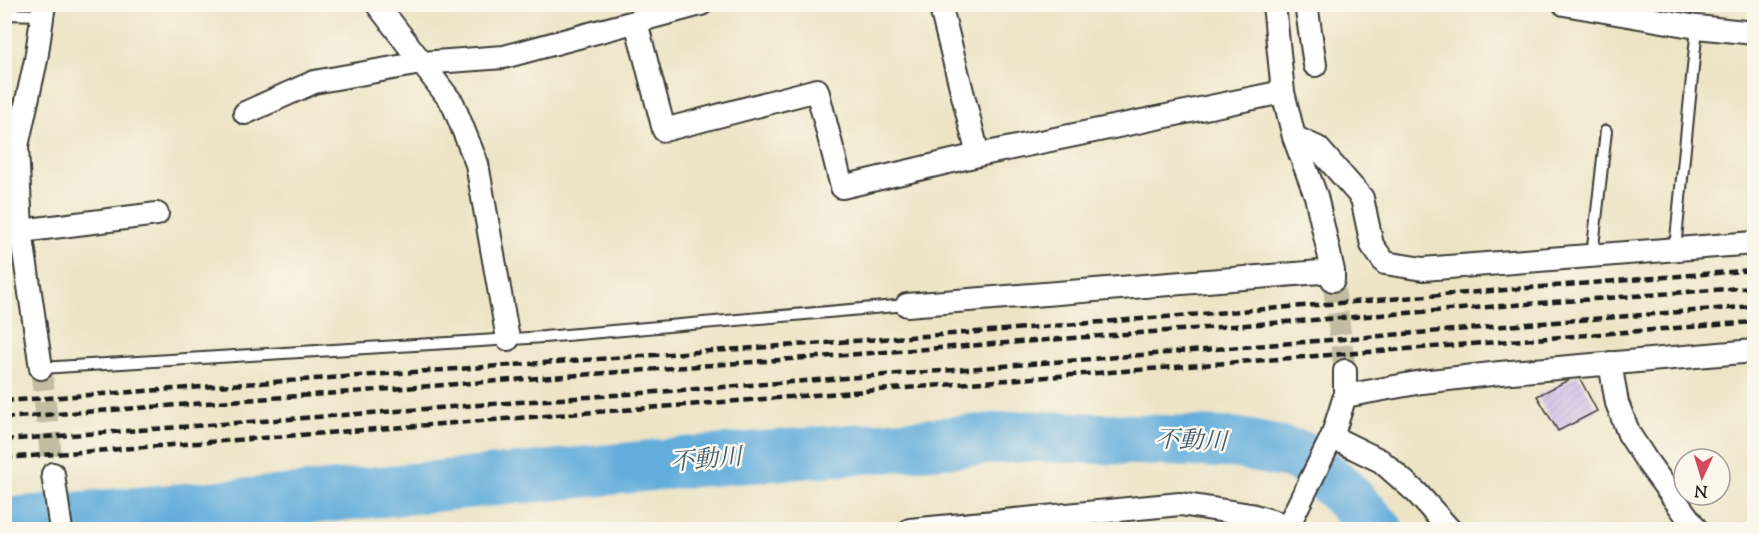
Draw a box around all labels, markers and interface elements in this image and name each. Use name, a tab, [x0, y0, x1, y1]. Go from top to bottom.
water label: 不動川	[1154, 424, 1231, 460]
water label: 不動川	[669, 441, 746, 481]
north arrow	[1672, 447, 1732, 507]
text: N	[1694, 478, 1708, 501]

